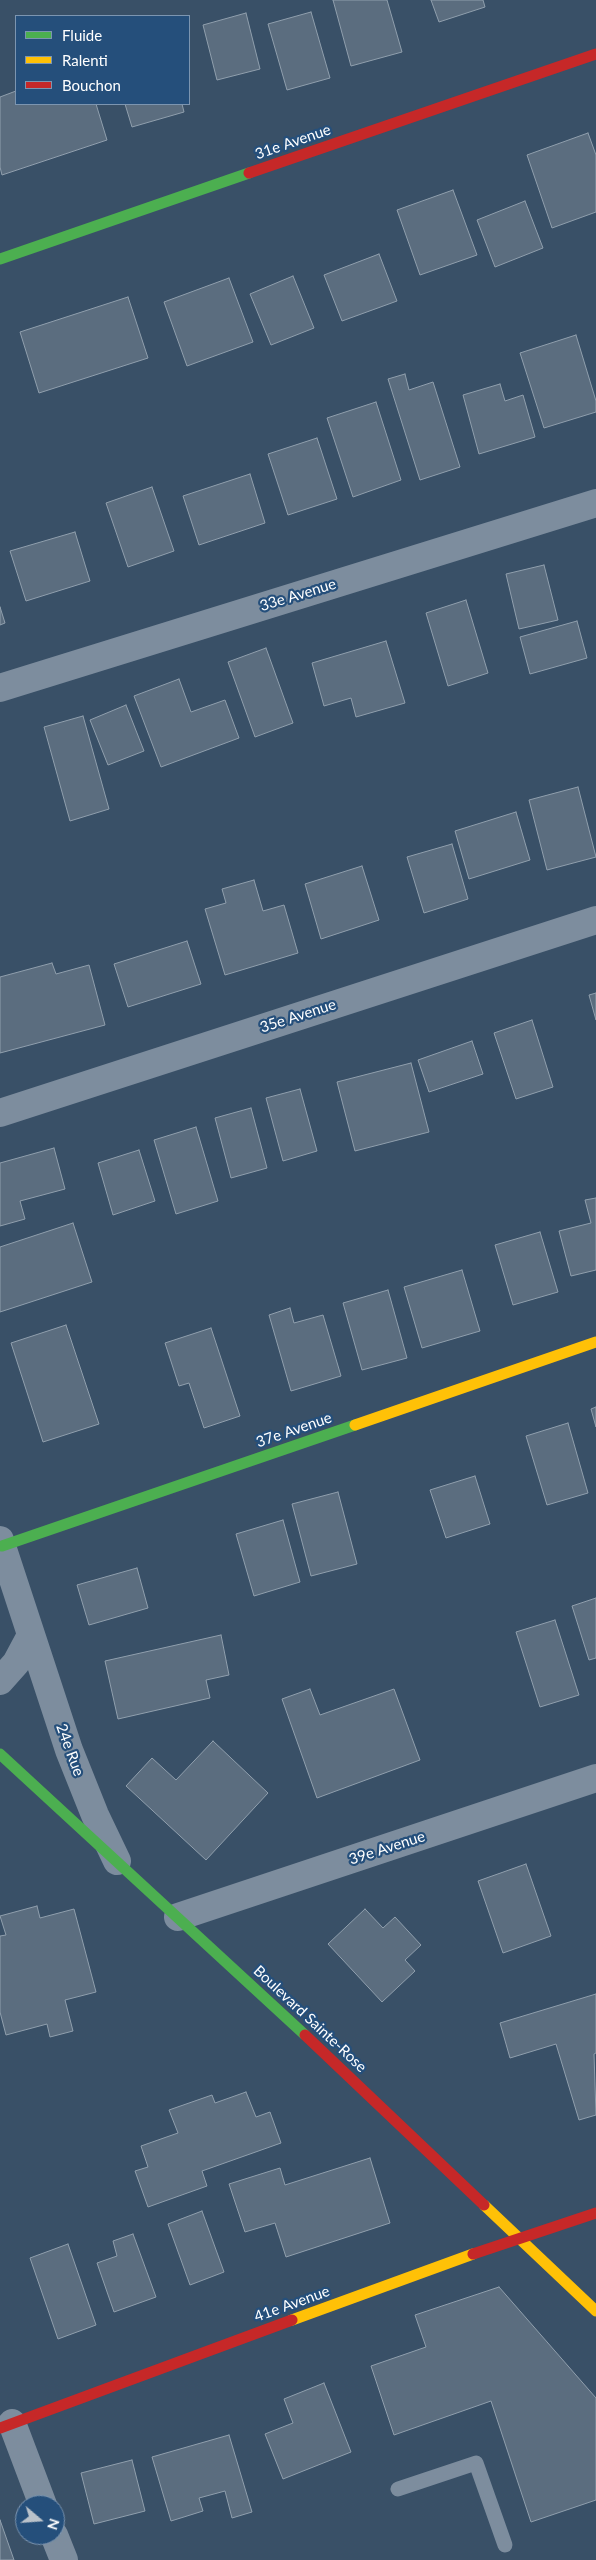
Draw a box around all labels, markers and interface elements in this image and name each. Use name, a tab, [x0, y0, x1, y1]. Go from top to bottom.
legend	[15, 15, 190, 105]
text: Fluide	[62, 26, 102, 44]
text: Ralenti	[62, 51, 108, 69]
text: Bouchon	[62, 76, 121, 94]
street label: 31e Avenue	[253, 121, 333, 163]
street label: 33e Avenue	[258, 575, 338, 615]
street label: 35e Avenue	[258, 995, 338, 1037]
street label: 37e Avenue	[254, 1409, 334, 1451]
street label: 24e Rue	[52, 1721, 88, 1779]
street label: 39e Avenue	[347, 1827, 427, 1869]
street label: Boulevard Sainte-Rose	[250, 1962, 370, 2076]
street label: 41e Avenue	[252, 2282, 332, 2326]
north arrow	[15, 2495, 65, 2545]
text: N	[44, 2517, 64, 2532]

